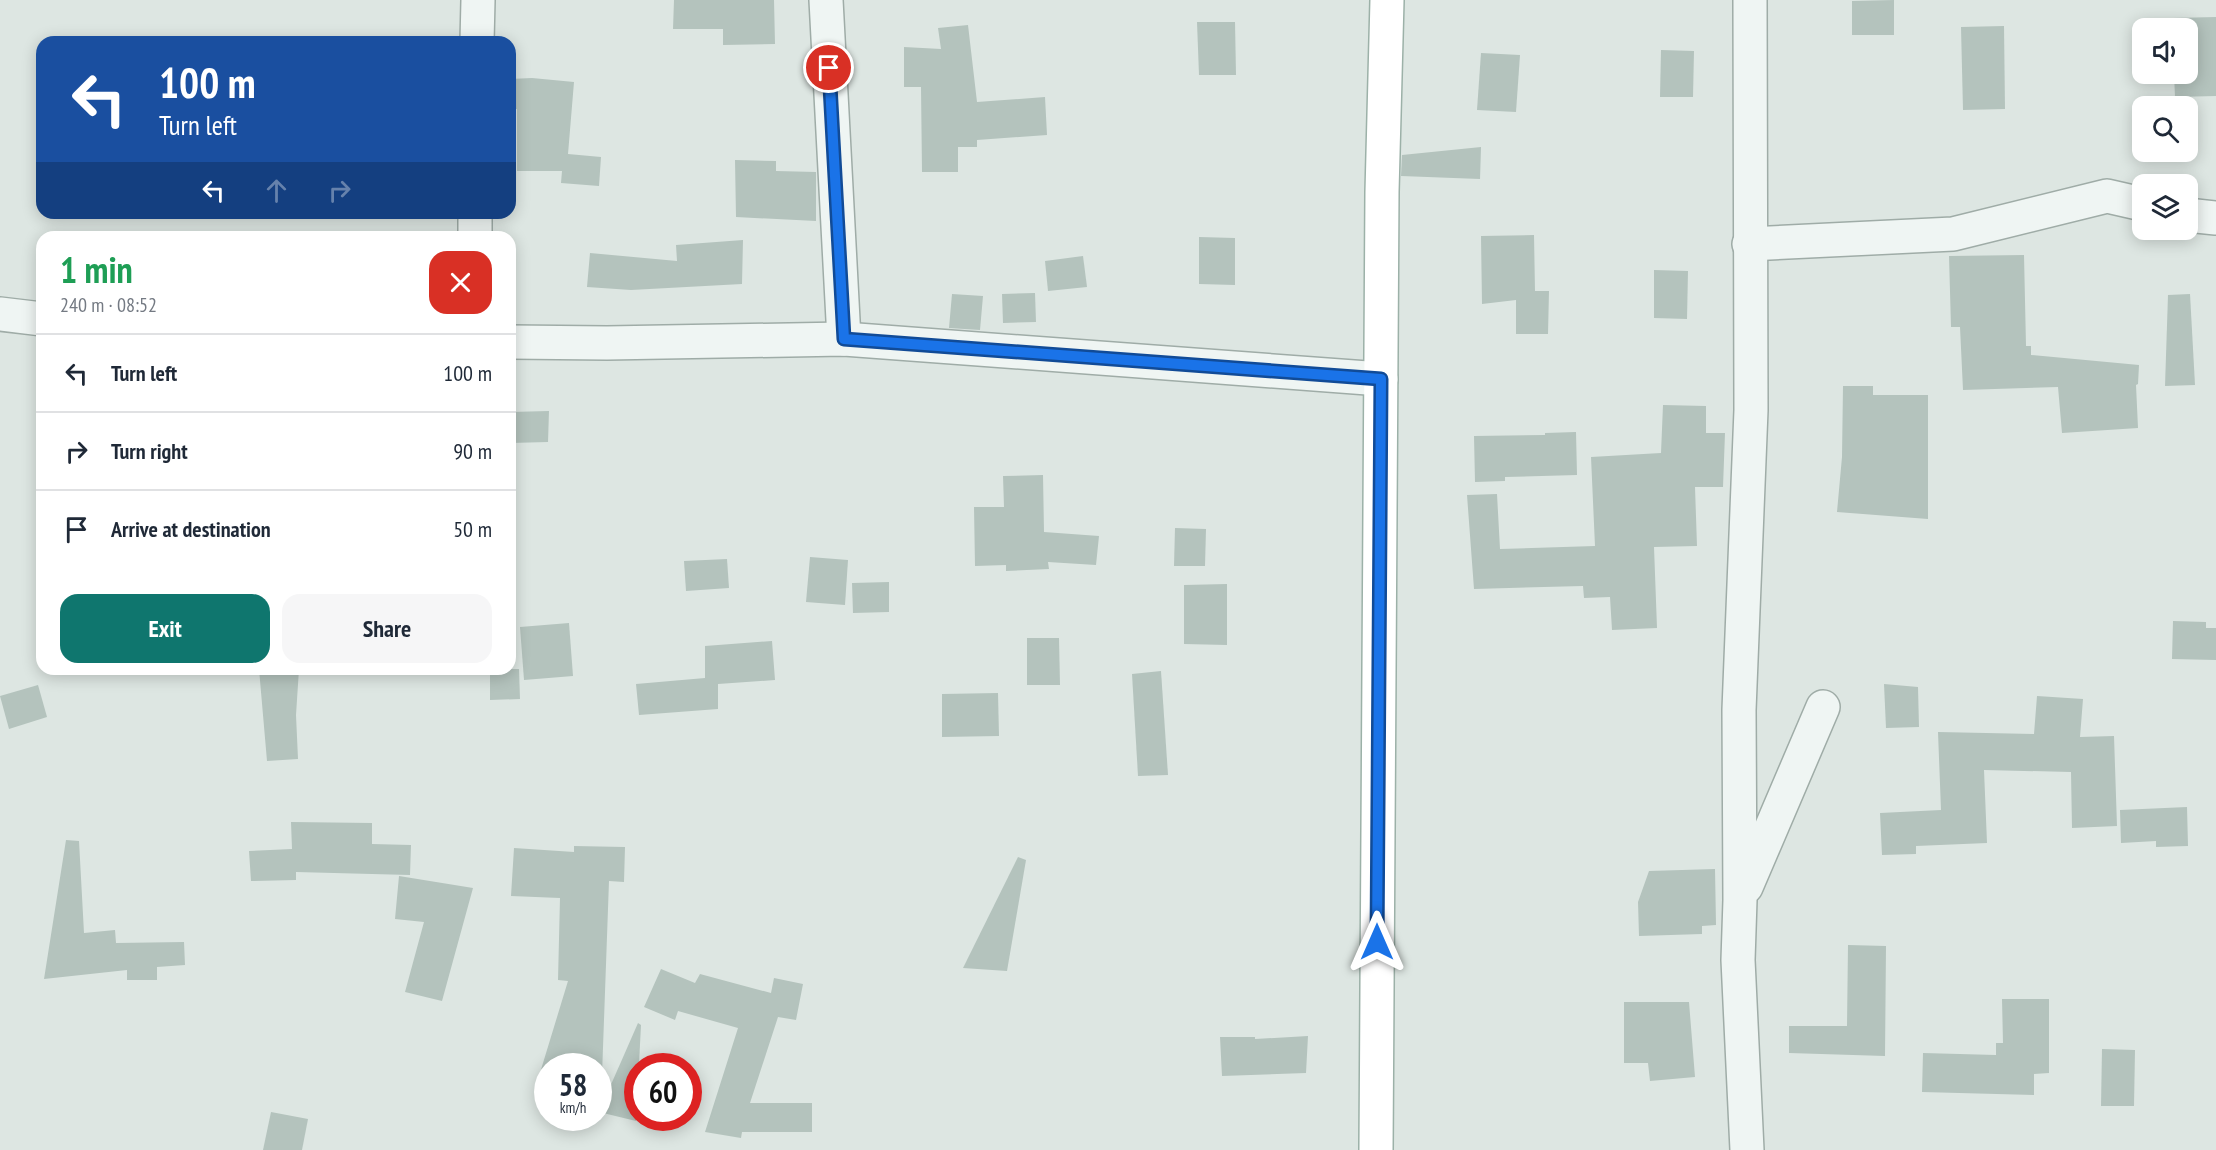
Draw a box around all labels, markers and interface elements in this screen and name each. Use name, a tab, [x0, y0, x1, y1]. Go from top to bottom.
map controls	[2132, 18, 2198, 240]
button: sound	[2132, 18, 2198, 84]
pin	[803, 42, 854, 93]
icon: arrive	[812, 51, 845, 84]
text: 100 m	[159, 55, 256, 110]
icon: left	[60, 60, 138, 138]
button: search	[2132, 96, 2198, 162]
text: Turn left	[159, 108, 237, 142]
icon: left	[197, 174, 230, 207]
icon: ahead	[260, 174, 293, 207]
icon: right	[323, 174, 356, 207]
button: layers	[2132, 174, 2198, 240]
text: 1 min	[60, 246, 133, 293]
button: close	[429, 251, 492, 314]
text: 240 m · 08:52	[60, 292, 157, 318]
icon: left	[60, 357, 93, 390]
text: Turn left	[111, 359, 177, 387]
text: 100 m	[443, 359, 492, 387]
icon: right	[60, 435, 93, 468]
text: Turn right	[111, 437, 188, 465]
text: 90 m	[453, 437, 492, 465]
icon: arrive	[60, 513, 93, 546]
text: Arrive at destination	[111, 515, 271, 543]
text: 50 m	[453, 515, 492, 543]
button: Exit	[60, 594, 270, 663]
button: Share	[282, 594, 492, 663]
position arrow	[1345, 910, 1409, 974]
speed limit sign: 60	[624, 1053, 702, 1131]
text: 58	[559, 1065, 587, 1104]
text: km/h	[560, 1098, 586, 1117]

